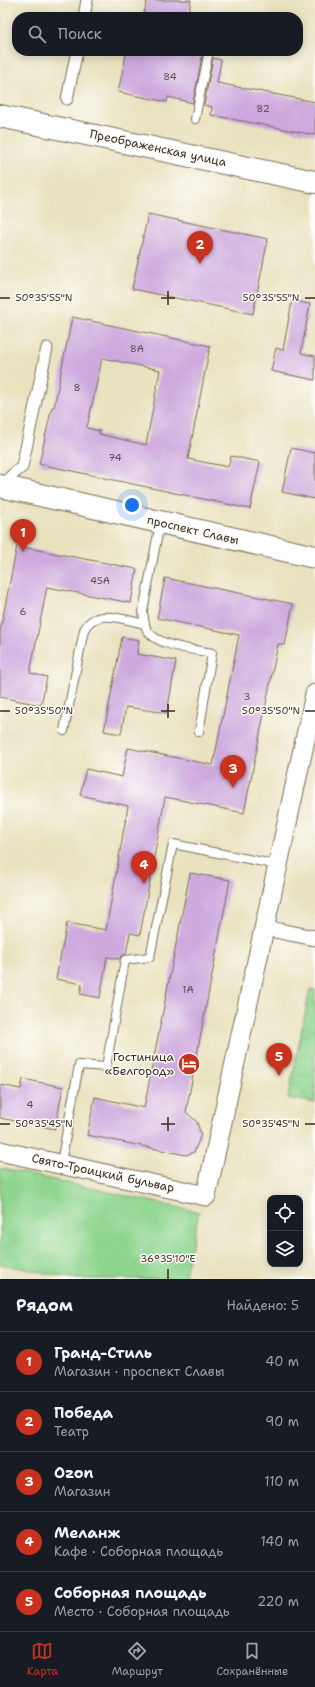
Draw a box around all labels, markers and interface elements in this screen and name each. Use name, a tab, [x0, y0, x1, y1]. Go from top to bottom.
search box	[12, 12, 303, 56]
icon: search	[26, 23, 48, 45]
text: Поиск	[58, 24, 102, 44]
house number: 84	[163, 70, 177, 83]
house number: 82	[256, 102, 270, 115]
street label: Преображенская улица	[88, 126, 228, 170]
pin: 2	[187, 231, 213, 264]
text: 50°35'55"N	[15, 291, 73, 304]
text: 50°35'55"N	[242, 291, 300, 304]
house number: 8А	[130, 342, 144, 355]
house number: 8	[74, 381, 81, 394]
house number: 74	[108, 451, 122, 464]
your location	[122, 495, 142, 515]
street label: проспект Славы	[146, 512, 240, 548]
pin: 1	[10, 519, 36, 552]
house number: 45А	[90, 574, 110, 587]
house number: 6	[20, 605, 27, 618]
house number: 3	[244, 690, 251, 703]
text: 50°35'50"N	[15, 704, 73, 717]
text: 50°35'50"N	[242, 704, 300, 717]
pin: 3	[220, 755, 246, 788]
pin: 4	[131, 851, 157, 884]
house number: 1А	[182, 983, 194, 996]
pin: 5	[266, 1043, 292, 1076]
place label: Гостиница «Белгород»	[105, 1049, 175, 1079]
hotel icon: Гостиница «Белгород»	[176, 1051, 202, 1077]
house number: 4	[27, 1098, 34, 1111]
text: 50°35'45"N	[15, 1117, 73, 1130]
text: 50°35'45"N	[242, 1117, 300, 1130]
street label: Свято-Троицкий бульвар	[30, 1150, 176, 1196]
map controls	[267, 1195, 303, 1267]
button: locate	[267, 1195, 303, 1231]
button: layers	[267, 1231, 303, 1267]
text: 36°35'10"E	[140, 1252, 196, 1265]
text: Рядом	[16, 1294, 73, 1316]
text: Найдено: 5	[226, 1297, 299, 1314]
text: Гранд-Стиль	[54, 1343, 152, 1363]
text: 1	[26, 1353, 32, 1370]
text: 40 m	[265, 1353, 299, 1370]
text: Магазин · проспект Славы	[54, 1363, 224, 1380]
text: Победа	[54, 1403, 113, 1423]
text: 2	[24, 1413, 34, 1430]
text: 90 m	[265, 1413, 299, 1430]
text: Театр	[54, 1423, 89, 1440]
text: Ozon	[54, 1463, 94, 1483]
text: 3	[24, 1473, 34, 1490]
text: 110 m	[264, 1473, 299, 1490]
text: Магазин	[54, 1483, 110, 1500]
text: Меланж	[54, 1523, 120, 1543]
text: 4	[24, 1533, 34, 1550]
text: 140 m	[260, 1533, 299, 1550]
text: Кафе · Соборная площадь	[54, 1543, 223, 1560]
text: Соборная площадь	[54, 1583, 207, 1603]
text: 5	[25, 1593, 33, 1610]
text: 220 m	[257, 1593, 299, 1610]
text: Место · Соборная площадь	[54, 1603, 230, 1620]
tab: Карта	[27, 1640, 58, 1679]
tab: Маршрут	[112, 1640, 163, 1679]
tab: Сохранённые	[216, 1640, 288, 1679]

